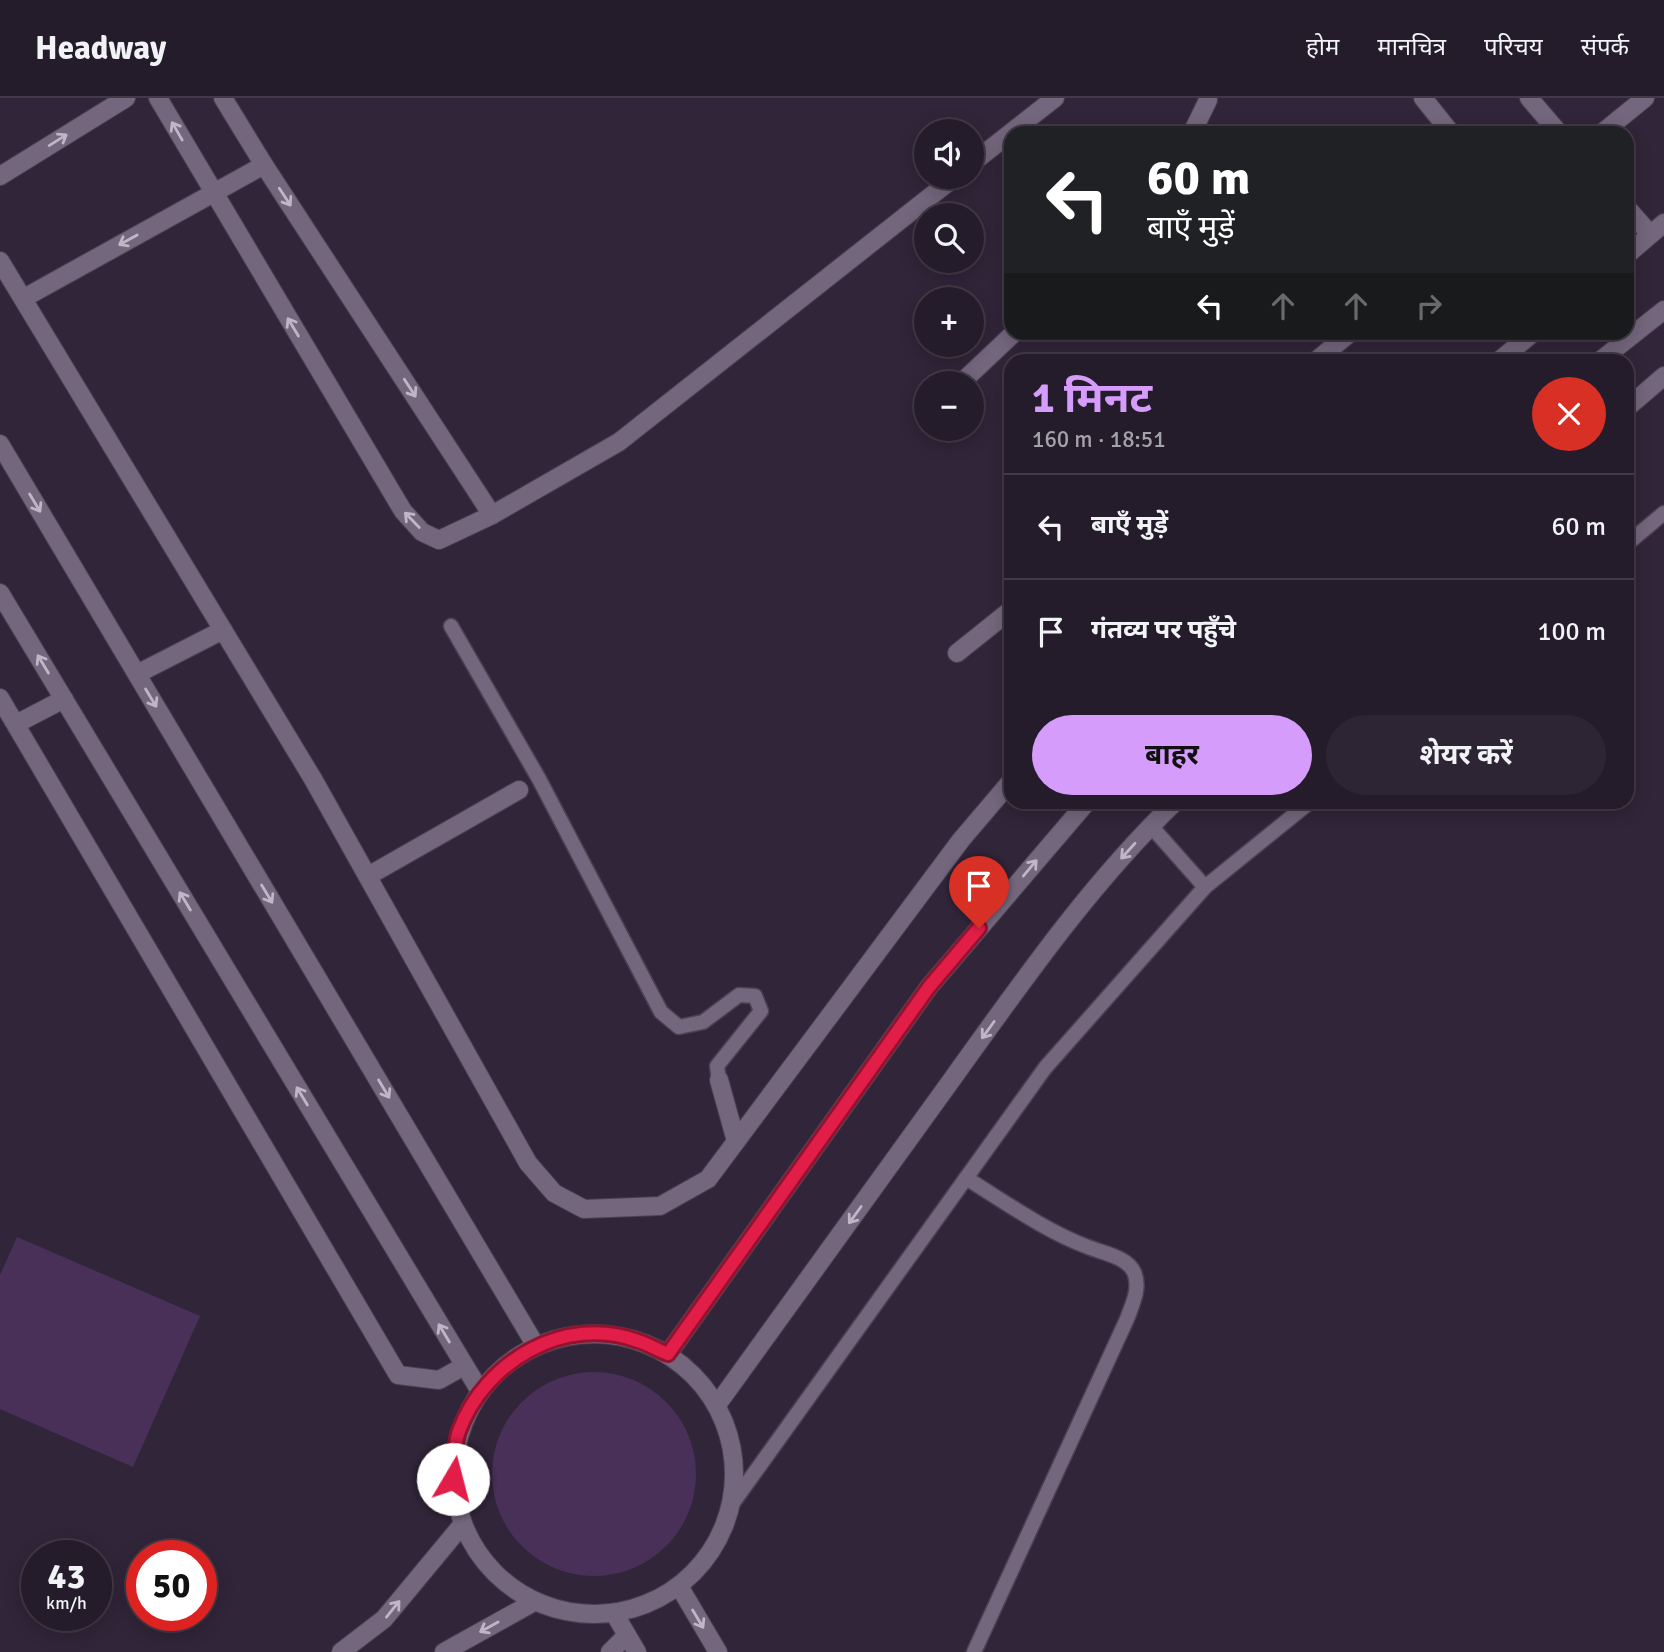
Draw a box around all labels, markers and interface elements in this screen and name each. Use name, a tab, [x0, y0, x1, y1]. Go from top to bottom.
text: Headway	[35, 28, 166, 69]
text: होम	[1306, 32, 1339, 62]
text: मानचित्र	[1377, 32, 1446, 62]
text: परिचय	[1484, 32, 1543, 62]
text: संपर्क	[1581, 32, 1629, 62]
map controls	[914, 119, 984, 441]
button: sound	[914, 119, 984, 189]
one-way arrow	[170, 121, 184, 141]
one-way arrow	[48, 133, 68, 147]
text: 60 m	[1147, 148, 1250, 208]
icon: left	[1032, 154, 1123, 245]
one-way arrow	[279, 187, 293, 207]
button: search	[914, 203, 984, 273]
text: बाएँ मुड़ें	[1147, 208, 1235, 247]
one-way arrow	[118, 234, 139, 247]
button: +	[914, 287, 984, 357]
icon: left	[1191, 287, 1229, 325]
icon: ahead	[1264, 287, 1302, 325]
icon: ahead	[1337, 287, 1375, 325]
icon: right	[1410, 287, 1448, 325]
one-way arrow	[286, 317, 300, 337]
button: −	[914, 371, 984, 441]
text: 1 मिनट	[1032, 373, 1152, 424]
button: close	[1532, 377, 1606, 451]
one-way arrow	[402, 378, 417, 397]
text: 160 m · 18:51	[1032, 425, 1166, 454]
one-way arrow	[28, 492, 42, 512]
icon: left	[1032, 508, 1070, 546]
text: बाएँ मुड़ें	[1091, 509, 1168, 541]
text: 60 m	[1551, 511, 1606, 543]
one-way arrow	[403, 512, 420, 529]
icon: arrive	[1032, 613, 1070, 651]
text: गंतव्य पर पहुँचे	[1091, 614, 1236, 646]
text: 100 m	[1537, 616, 1606, 648]
one-way arrow	[35, 654, 49, 674]
one-way arrow	[144, 688, 158, 708]
button: बाहर	[1032, 715, 1312, 795]
button: शेयर करें	[1326, 715, 1606, 795]
one-way arrow	[1120, 842, 1136, 860]
pin	[949, 856, 1009, 928]
one-way arrow	[1022, 859, 1038, 877]
icon: arrive	[960, 867, 998, 905]
one-way arrow	[261, 883, 275, 903]
one-way arrow	[178, 891, 192, 911]
one-way arrow	[981, 1020, 995, 1039]
one-way arrow	[377, 1079, 391, 1099]
one-way arrow	[295, 1086, 309, 1106]
one-way arrow	[848, 1205, 863, 1224]
one-way arrow	[437, 1324, 451, 1344]
position arrow	[416, 1442, 490, 1516]
speed limit sign: 50	[126, 1540, 217, 1631]
text: 43	[48, 1555, 85, 1598]
text: km/h	[46, 1592, 87, 1614]
one-way arrow	[385, 1600, 401, 1618]
one-way arrow	[692, 1609, 706, 1629]
one-way arrow	[479, 1621, 500, 1634]

